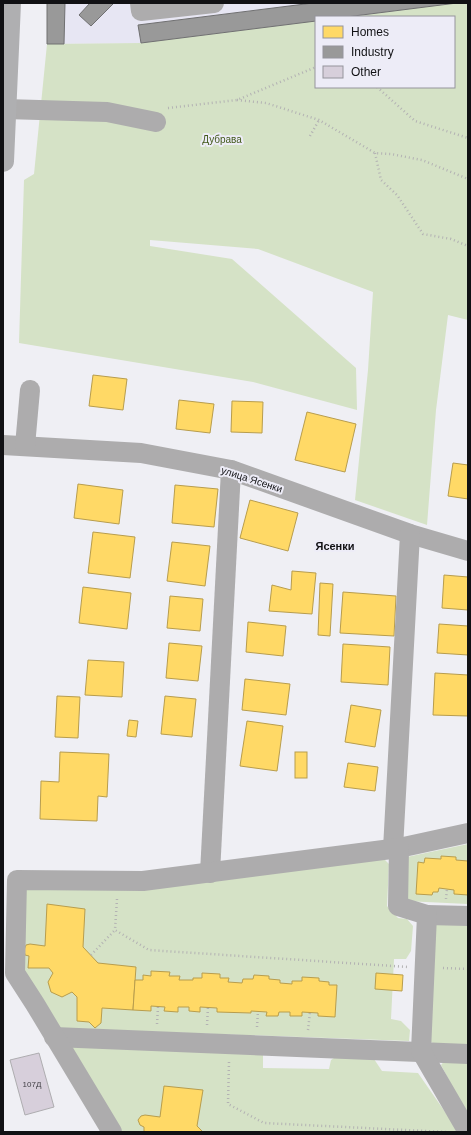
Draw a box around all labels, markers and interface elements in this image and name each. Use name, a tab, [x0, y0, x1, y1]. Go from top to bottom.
legend	[315, 16, 455, 88]
text: Homes	[351, 25, 389, 39]
text: Industry	[351, 45, 394, 59]
text: Other	[351, 65, 381, 79]
park label: Дубрава	[202, 134, 242, 145]
street label: улица Ясенки	[220, 464, 284, 495]
district label: Ясенки	[315, 540, 355, 552]
house number: 107Д	[23, 1080, 42, 1089]

